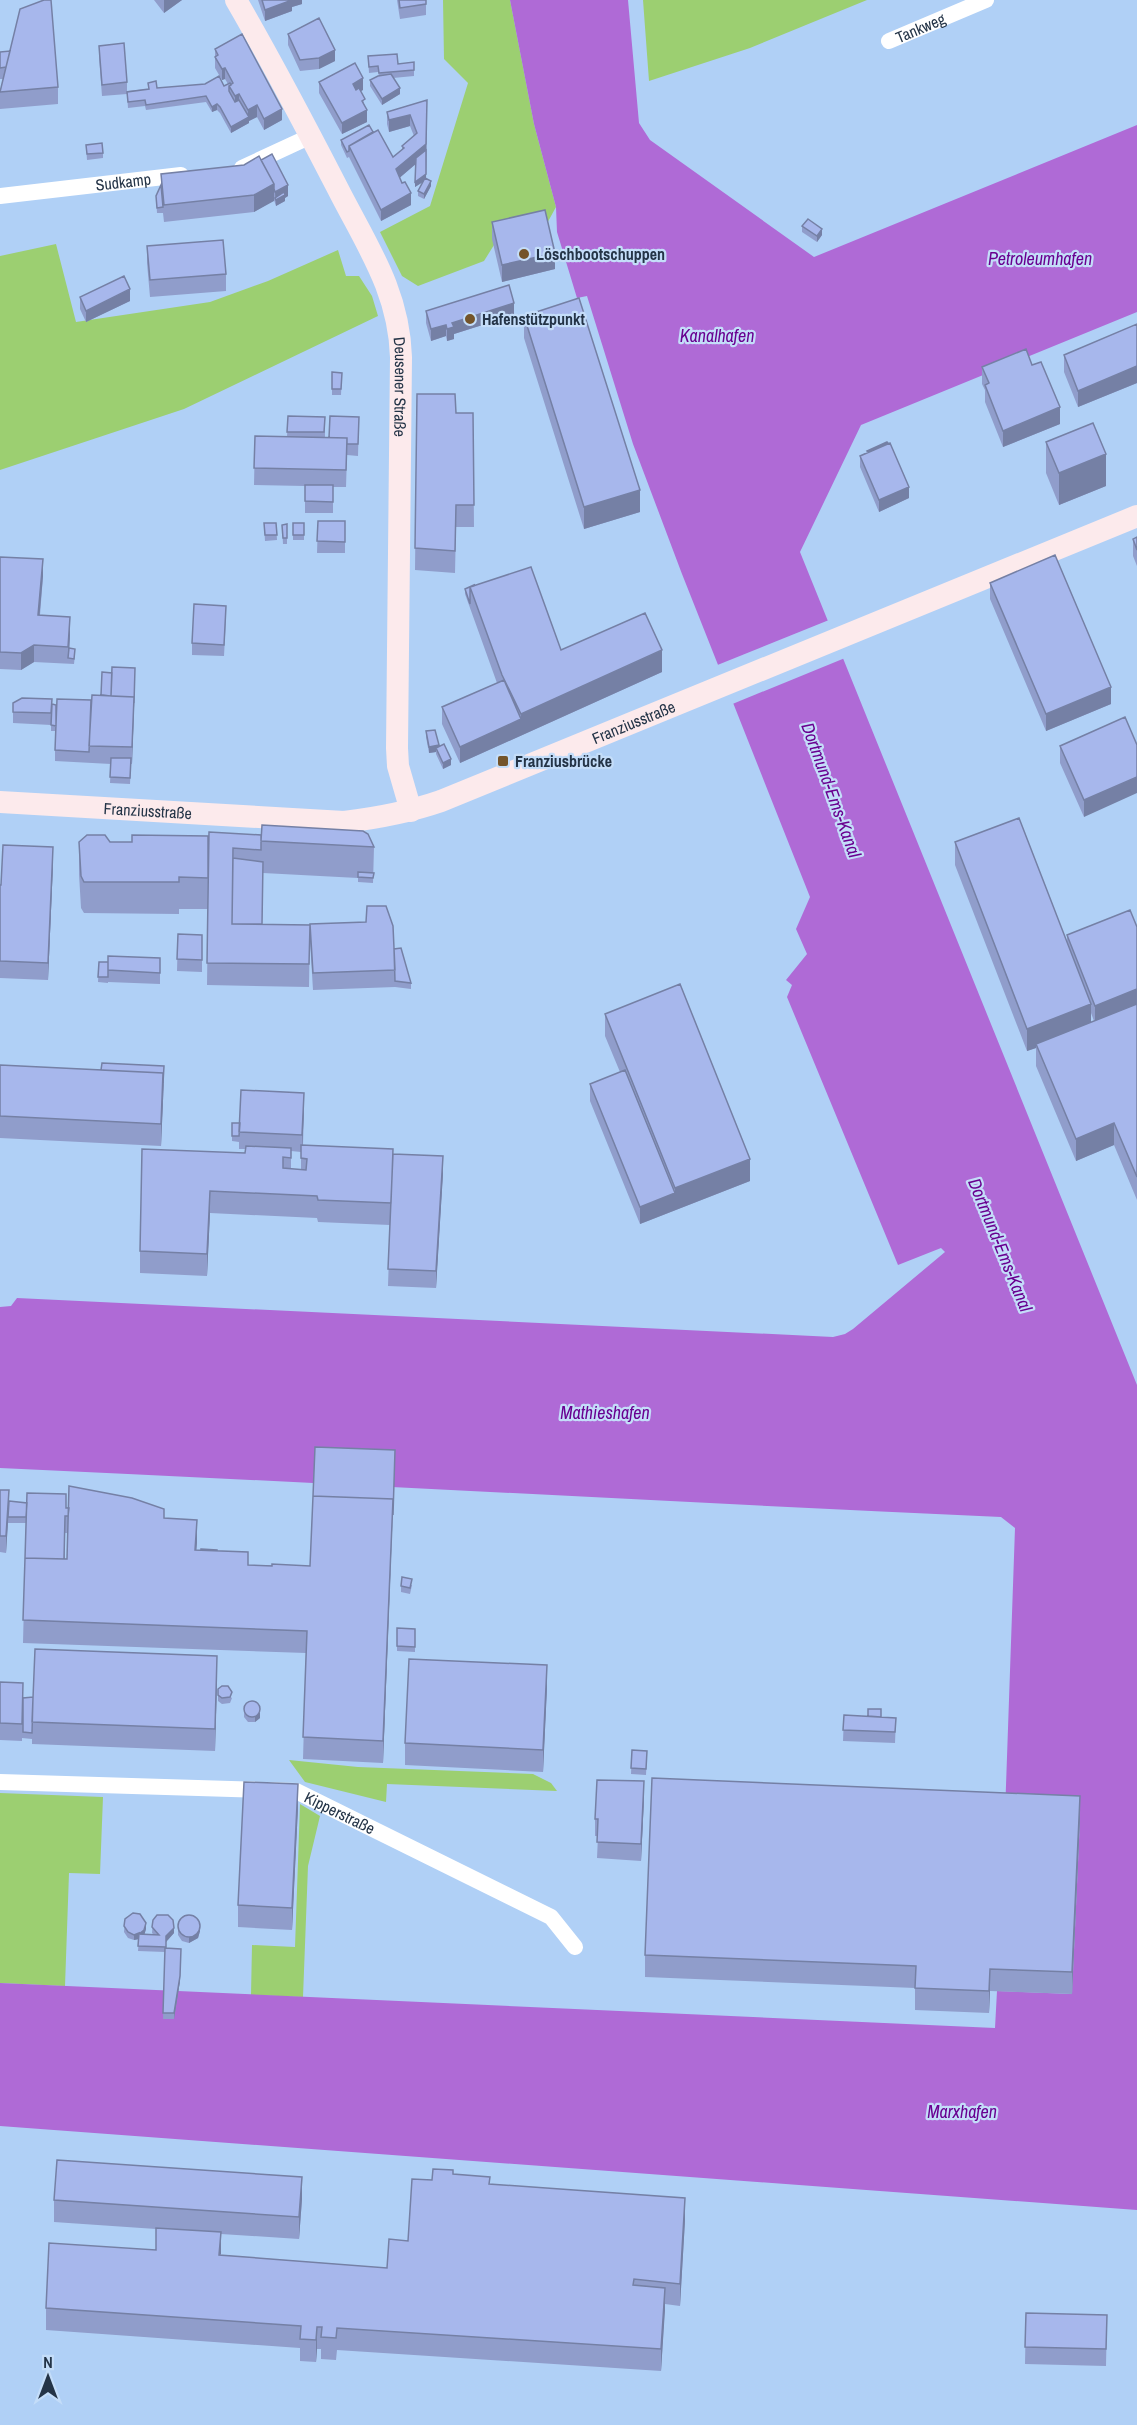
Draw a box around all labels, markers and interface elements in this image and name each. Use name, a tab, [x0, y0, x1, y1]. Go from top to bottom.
street label: Tankweg	[892, 7, 949, 48]
street label: Sudkamp	[94, 168, 152, 196]
place label: Löschbootschuppen	[536, 243, 665, 265]
water label: Petroleumhafen	[988, 246, 1092, 271]
marker: Löschbootschuppen	[517, 247, 531, 261]
place label: Hafenstützpunkt	[482, 308, 585, 330]
marker: Hafenstützpunkt	[463, 312, 477, 326]
water label: Kanalhafen	[680, 323, 754, 348]
street label: Deusener Straße	[389, 336, 412, 437]
street label: Franziusstraße	[588, 695, 678, 749]
water label: Dortmund-Ems-Kanal	[795, 719, 868, 861]
place label: Franziusbrücke	[515, 750, 612, 772]
marker: Franziusbrücke	[496, 754, 510, 768]
street label: Franziusstraße	[103, 797, 192, 824]
water label: Dortmund-Ems-Kanal	[962, 1174, 1039, 1316]
water label: Mathieshafen	[560, 1400, 650, 1425]
street label: Kipperstraße	[301, 1786, 379, 1839]
water label: Marxhafen	[927, 2099, 997, 2124]
north arrow	[18, 2347, 78, 2407]
text: N	[43, 2351, 53, 2373]

